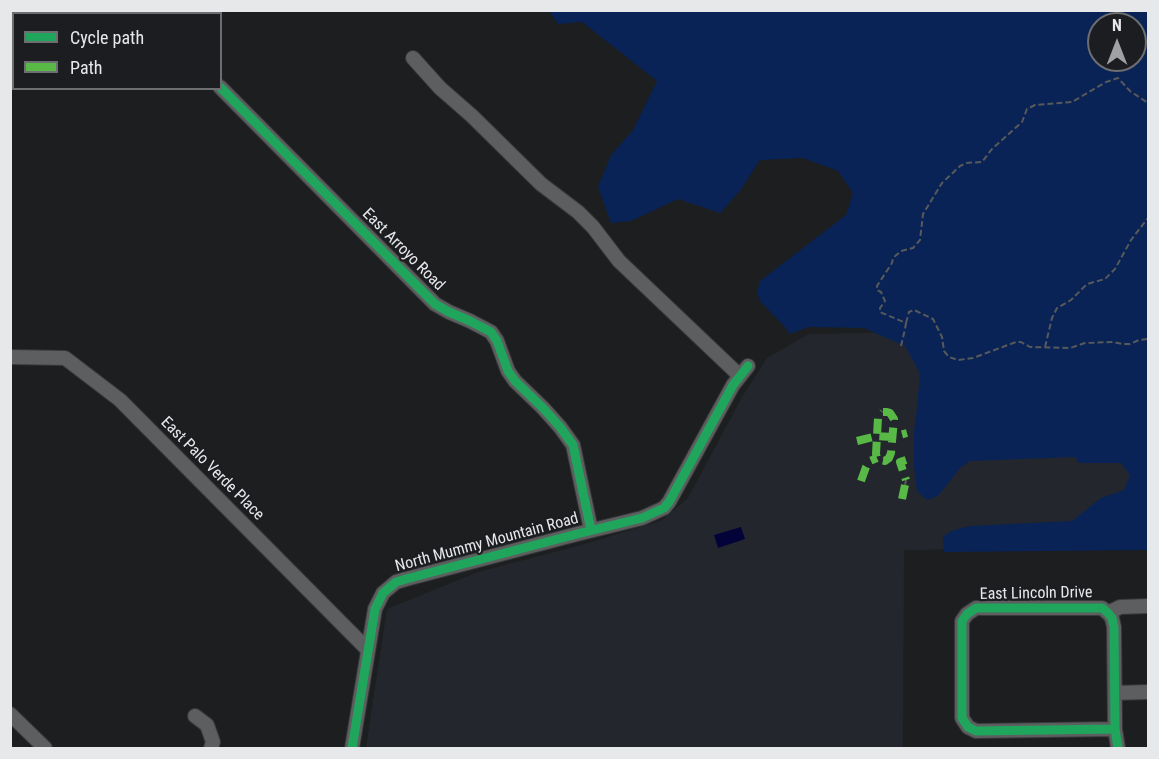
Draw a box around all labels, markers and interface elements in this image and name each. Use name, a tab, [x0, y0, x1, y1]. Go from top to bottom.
legend	[12, 12, 222, 90]
north arrow	[1087, 12, 1147, 72]
text: N	[1112, 16, 1122, 35]
text: Cycle path	[70, 27, 144, 48]
text: Path	[70, 57, 103, 78]
street label: East Arroyo Road	[358, 205, 448, 295]
street label: East Palo Verde Place	[156, 413, 268, 525]
street label: North Mummy Mountain Road	[393, 509, 581, 577]
street label: East Lincoln Drive	[979, 583, 1093, 605]

